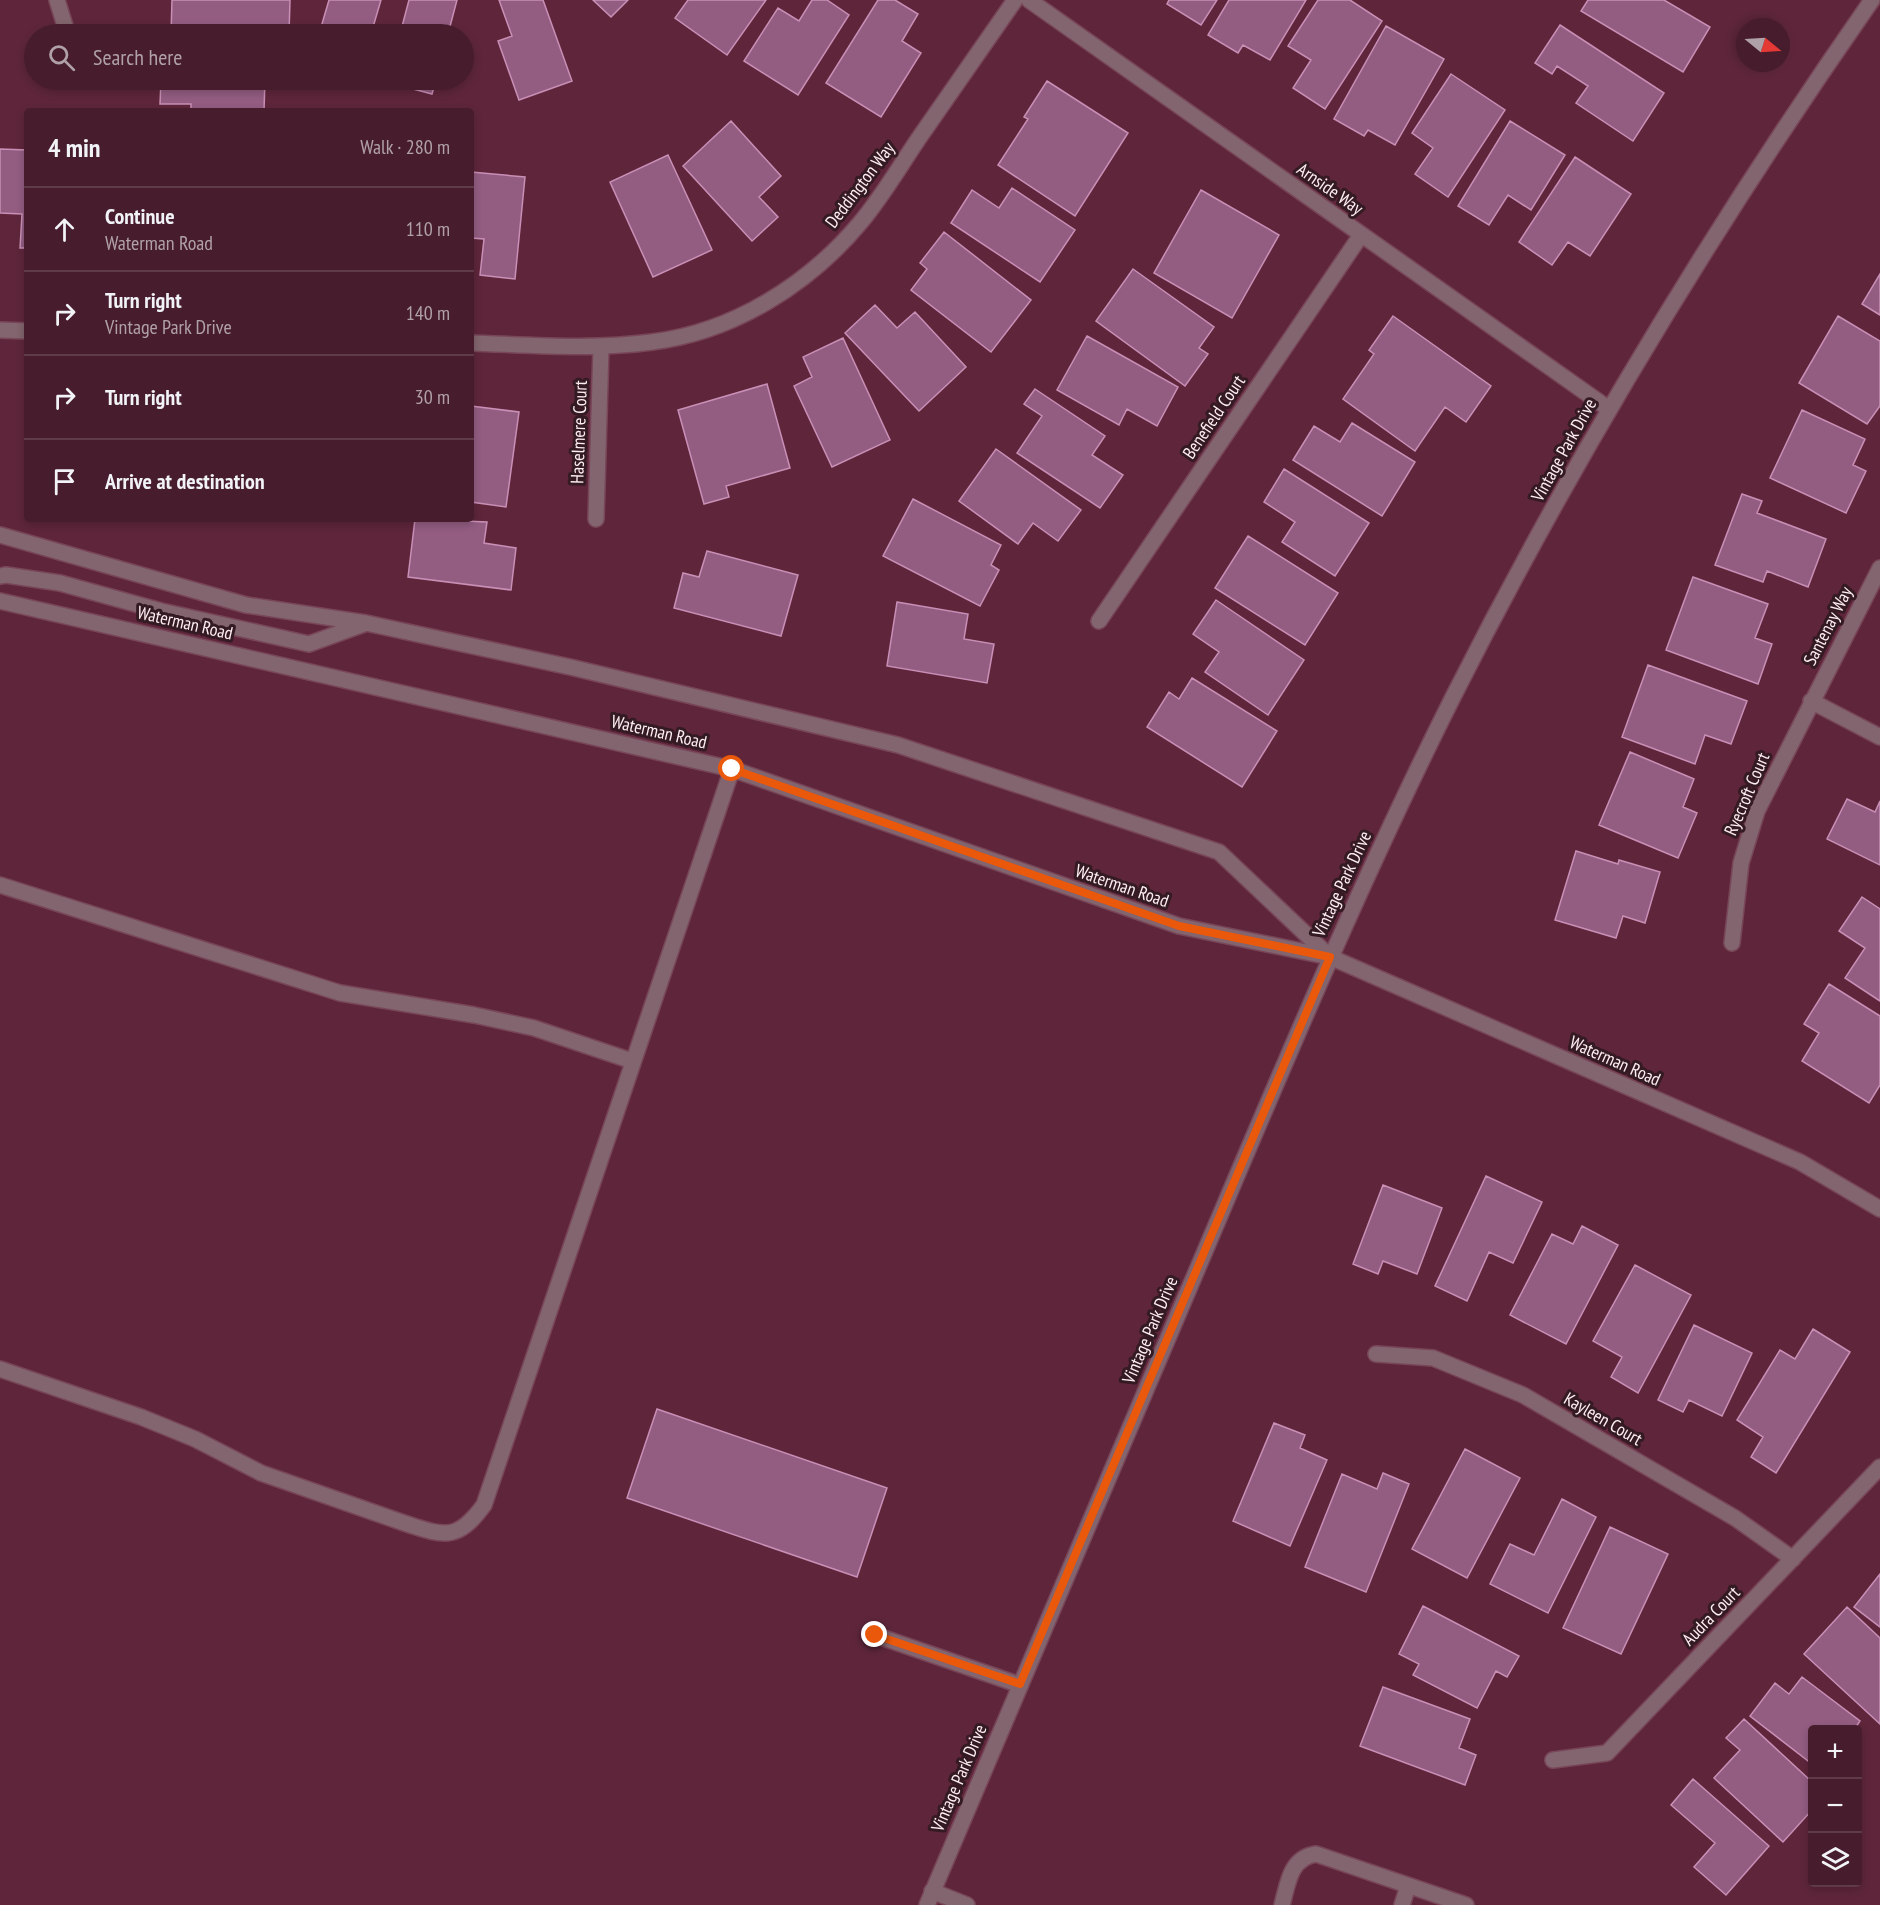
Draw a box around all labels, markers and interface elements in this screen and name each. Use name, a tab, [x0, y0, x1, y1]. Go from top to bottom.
north arrow	[1736, 18, 1790, 72]
search box	[24, 24, 474, 90]
icon: search	[45, 41, 78, 74]
text: Search here	[93, 43, 182, 71]
text: 4 min	[48, 131, 101, 164]
text: Walk · 280 m	[360, 134, 450, 160]
street label: Deddington Way	[820, 137, 899, 232]
street label: Arnside Way	[1293, 158, 1368, 220]
text: Continue	[105, 202, 175, 230]
icon: ahead	[48, 213, 81, 246]
text: 110 m	[406, 216, 450, 242]
text: Waterman Road	[105, 230, 213, 256]
text: Turn right	[105, 286, 182, 314]
icon: right	[48, 297, 81, 330]
text: 140 m	[406, 300, 450, 326]
text: Vintage Park Drive	[105, 314, 232, 340]
street label: Benefield Court	[1177, 370, 1250, 463]
street label: Haselmere Court	[565, 380, 592, 484]
icon: right	[48, 381, 81, 414]
text: Turn right	[105, 383, 182, 411]
text: 30 m	[415, 384, 450, 410]
street label: Vintage Park Drive	[1525, 394, 1601, 506]
icon: arrive	[48, 465, 81, 498]
text: Arrive at destination	[105, 467, 265, 495]
street label: Santenay Way	[1798, 582, 1857, 669]
street label: Waterman Road	[135, 600, 235, 645]
street label: Waterman Road	[609, 709, 709, 754]
street label: Ryecroft Court	[1719, 749, 1774, 839]
route start	[718, 755, 744, 781]
street label: Vintage Park Drive	[1307, 827, 1376, 941]
street label: Waterman Road	[1072, 859, 1172, 912]
street label: Waterman Road	[1566, 1030, 1664, 1091]
street label: Vintage Park Drive	[1116, 1273, 1182, 1388]
street label: Kayleen Court	[1560, 1387, 1647, 1450]
street label: Audra Court	[1677, 1581, 1745, 1650]
route end	[861, 1621, 887, 1647]
street label: Vintage Park Drive	[925, 1721, 991, 1836]
map controls	[1808, 1725, 1862, 1887]
button: +	[1808, 1725, 1862, 1779]
button: −	[1808, 1779, 1862, 1833]
button: layers	[1808, 1833, 1862, 1887]

